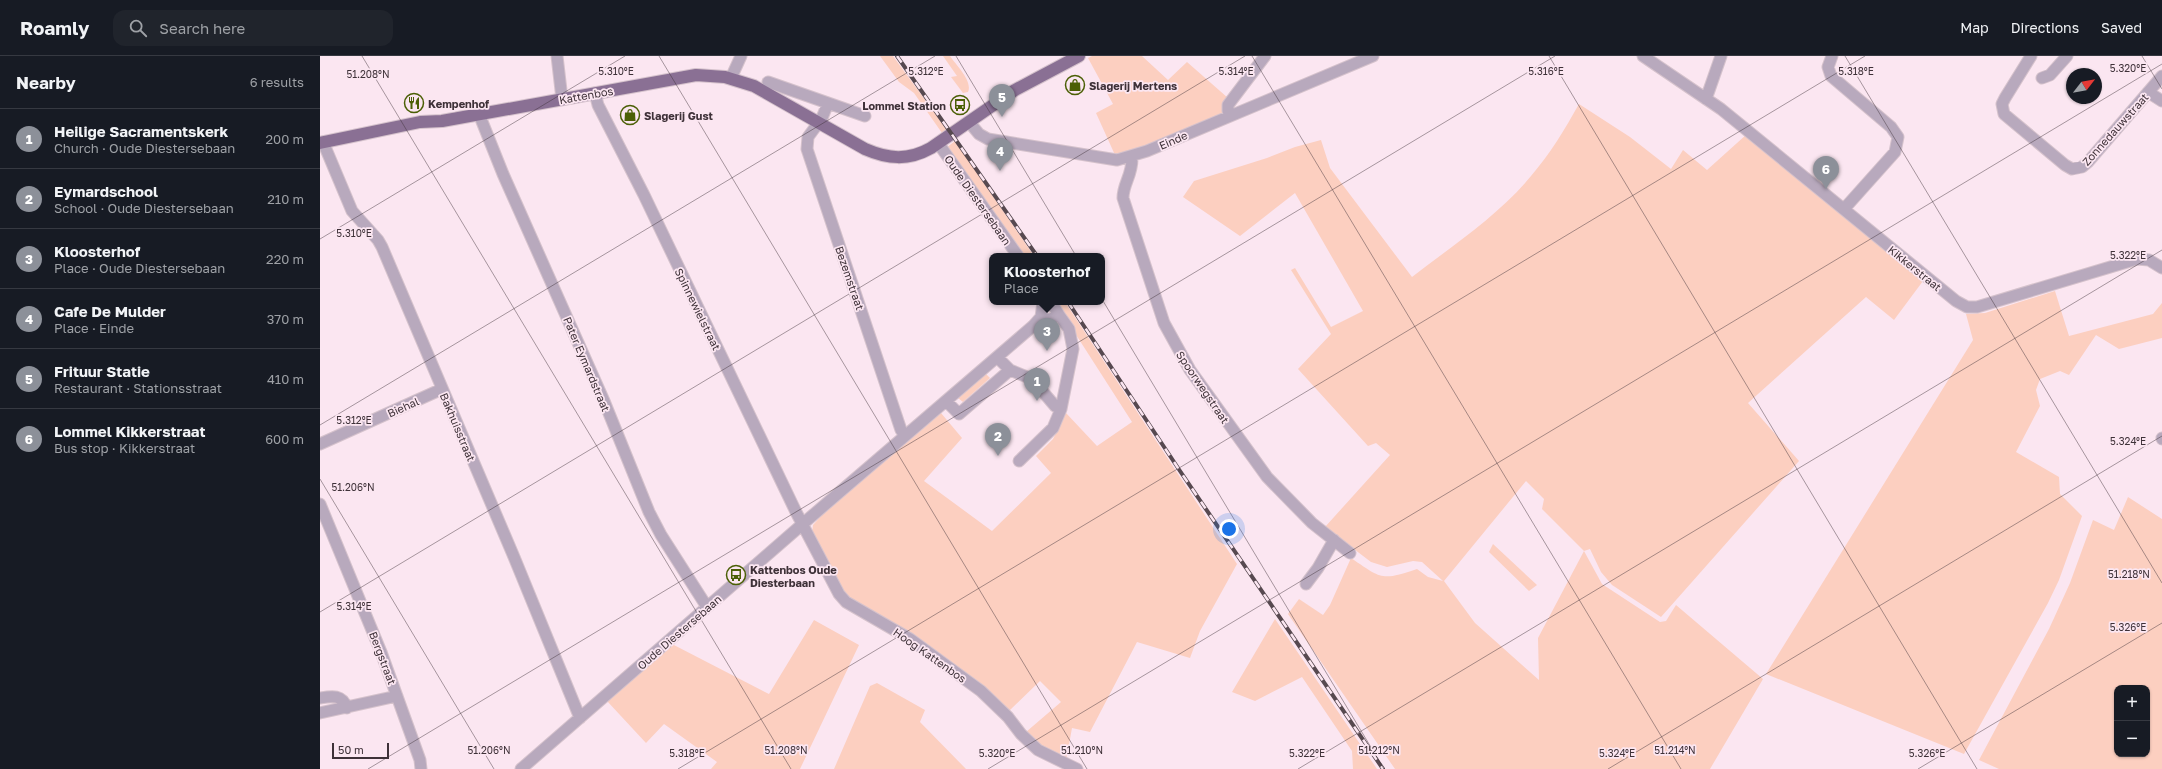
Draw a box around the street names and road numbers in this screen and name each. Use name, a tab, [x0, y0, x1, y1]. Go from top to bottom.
street label: Kattenbos	[558, 84, 614, 106]
street label: Zonnedauwstraat	[2079, 90, 2151, 168]
street label: Einde	[1157, 128, 1189, 152]
street label: Oude Diestersebaan	[942, 153, 1014, 247]
street label: Kikkerstraat	[1886, 243, 1944, 293]
street label: Bezemstraat	[833, 244, 867, 312]
street label: Spinnewielstraat	[673, 266, 723, 352]
street label: Pater Eymardstraat	[561, 315, 613, 413]
street label: Spoorwegstraat	[1174, 348, 1232, 426]
street label: Bakhuisstraat	[438, 391, 478, 463]
street label: Biehal	[385, 394, 421, 420]
street label: Oude Diestersebaan	[634, 592, 724, 672]
street label: Hoog Kattenbos	[891, 625, 969, 685]
street label: Bergstraat	[367, 630, 399, 686]

